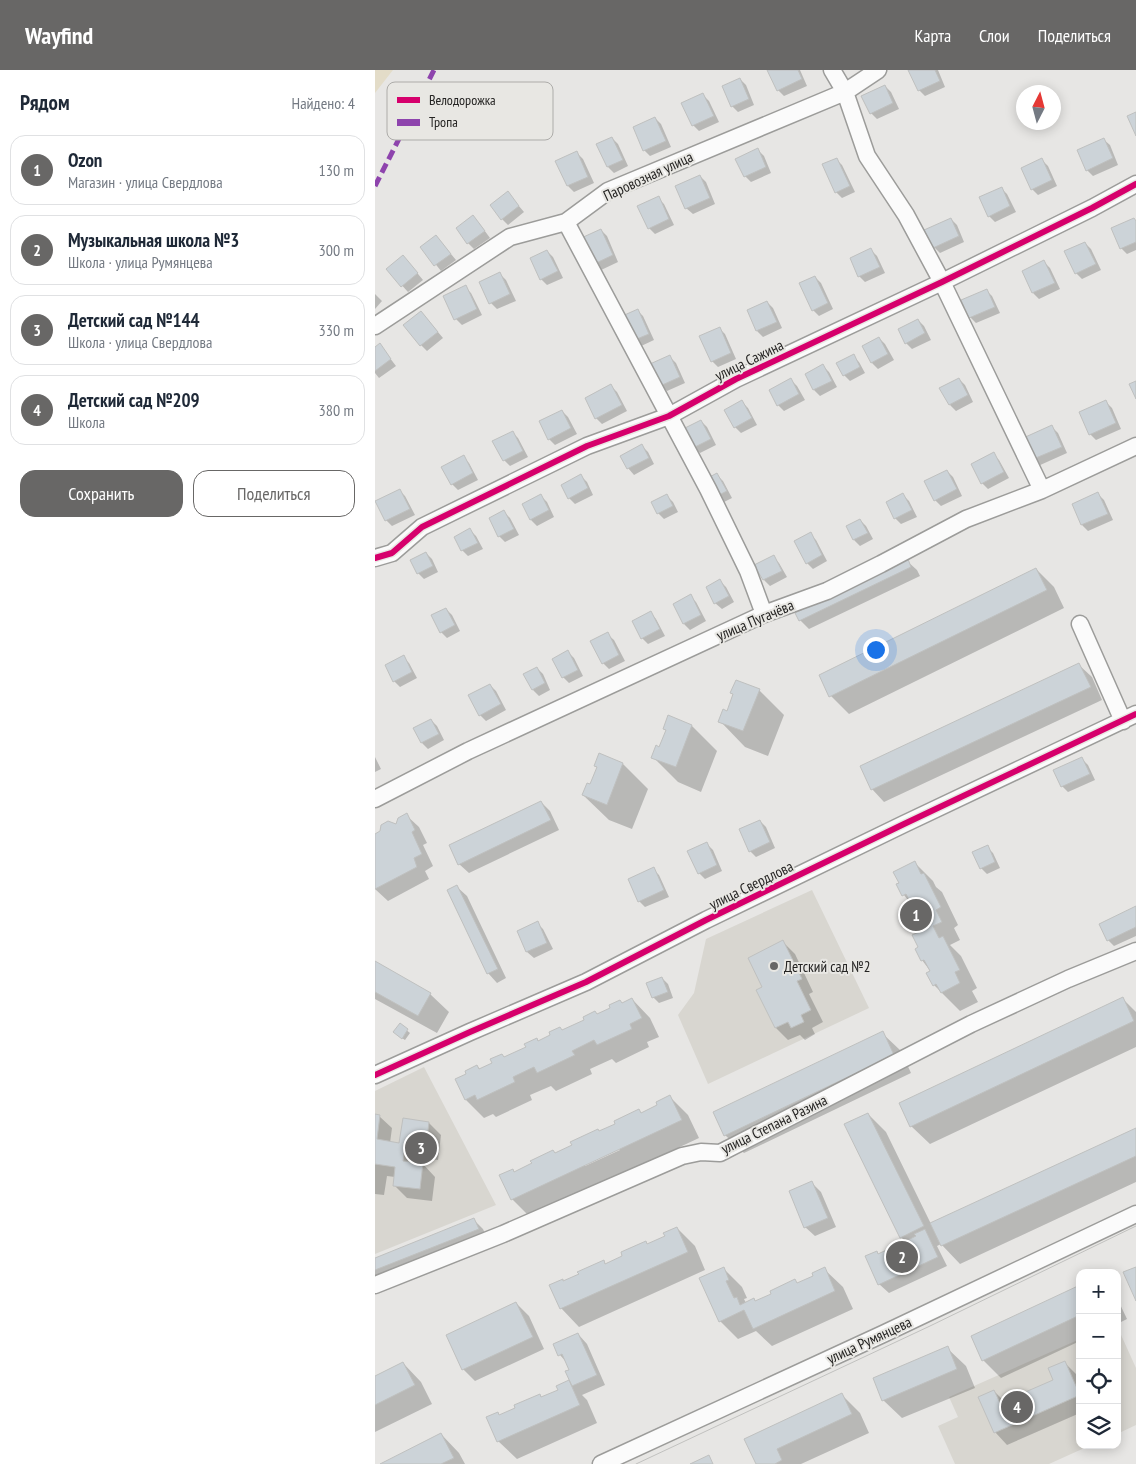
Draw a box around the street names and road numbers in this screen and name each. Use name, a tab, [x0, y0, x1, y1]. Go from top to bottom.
street label: Паровозная улица	[600, 147, 696, 205]
street label: улица Сажина	[712, 335, 786, 385]
street label: улица Пугачёва	[713, 595, 797, 645]
street label: улица Свердлова	[706, 856, 796, 914]
street label: улица Степана Разина	[718, 1090, 830, 1158]
street label: улица Румянцева	[824, 1312, 914, 1368]

